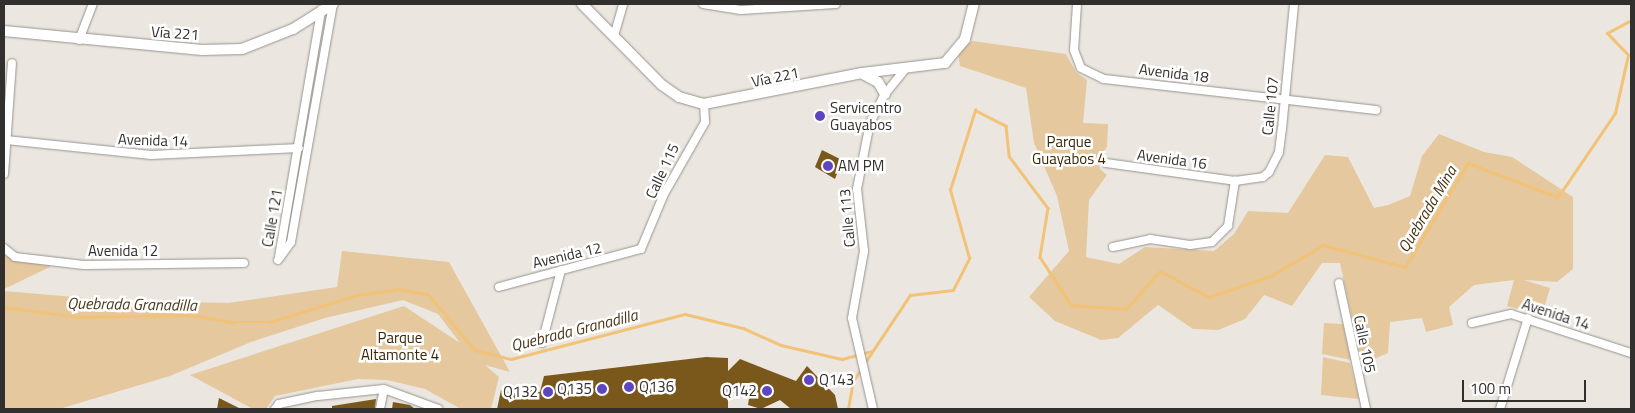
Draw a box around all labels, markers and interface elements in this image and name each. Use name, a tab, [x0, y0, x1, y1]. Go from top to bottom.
street label: Vía 221	[150, 22, 200, 44]
street label: Avenida 18	[1138, 60, 1210, 86]
street label: Vía 221	[750, 63, 800, 91]
street label: Calle 107	[1258, 76, 1282, 136]
place label: Servicentro Guayabos	[830, 98, 902, 133]
marker: Servicentro Guayabos	[814, 110, 826, 122]
street label: Avenida 14	[118, 130, 188, 150]
park label: Parque Guayabos 4	[1032, 132, 1106, 167]
street label: Calle 115	[641, 141, 683, 201]
street label: Avenida 16	[1136, 145, 1208, 173]
place label: AM PM	[838, 157, 884, 175]
marker: AM PM	[822, 160, 834, 172]
water label: Quebrada Mina	[1394, 162, 1460, 256]
street label: Calle 121	[258, 188, 286, 248]
street label: Calle 113	[835, 188, 859, 248]
street label: Avenida 12	[531, 238, 603, 272]
street label: Avenida 12	[88, 242, 158, 260]
water label: Quebrada Granadilla	[67, 293, 197, 315]
street label: Avenida 14	[1520, 295, 1592, 333]
water label: Quebrada Granadilla	[509, 305, 639, 355]
street label: Calle 105	[1350, 313, 1380, 375]
park label: Parque Altamonte 4	[361, 328, 439, 363]
scale bar	[1465, 370, 1589, 402]
place label: Q143	[819, 371, 854, 389]
marker: Q143	[803, 374, 815, 386]
text: 100 m	[1470, 377, 1511, 400]
place label: Q136	[639, 378, 674, 396]
place label: Q135	[557, 380, 592, 398]
marker: Q136	[623, 381, 635, 393]
place label: Q142	[722, 382, 757, 400]
place label: Q132	[503, 383, 538, 401]
marker: Q135	[596, 383, 608, 395]
marker: Q142	[761, 385, 773, 397]
marker: Q132	[542, 386, 554, 398]

